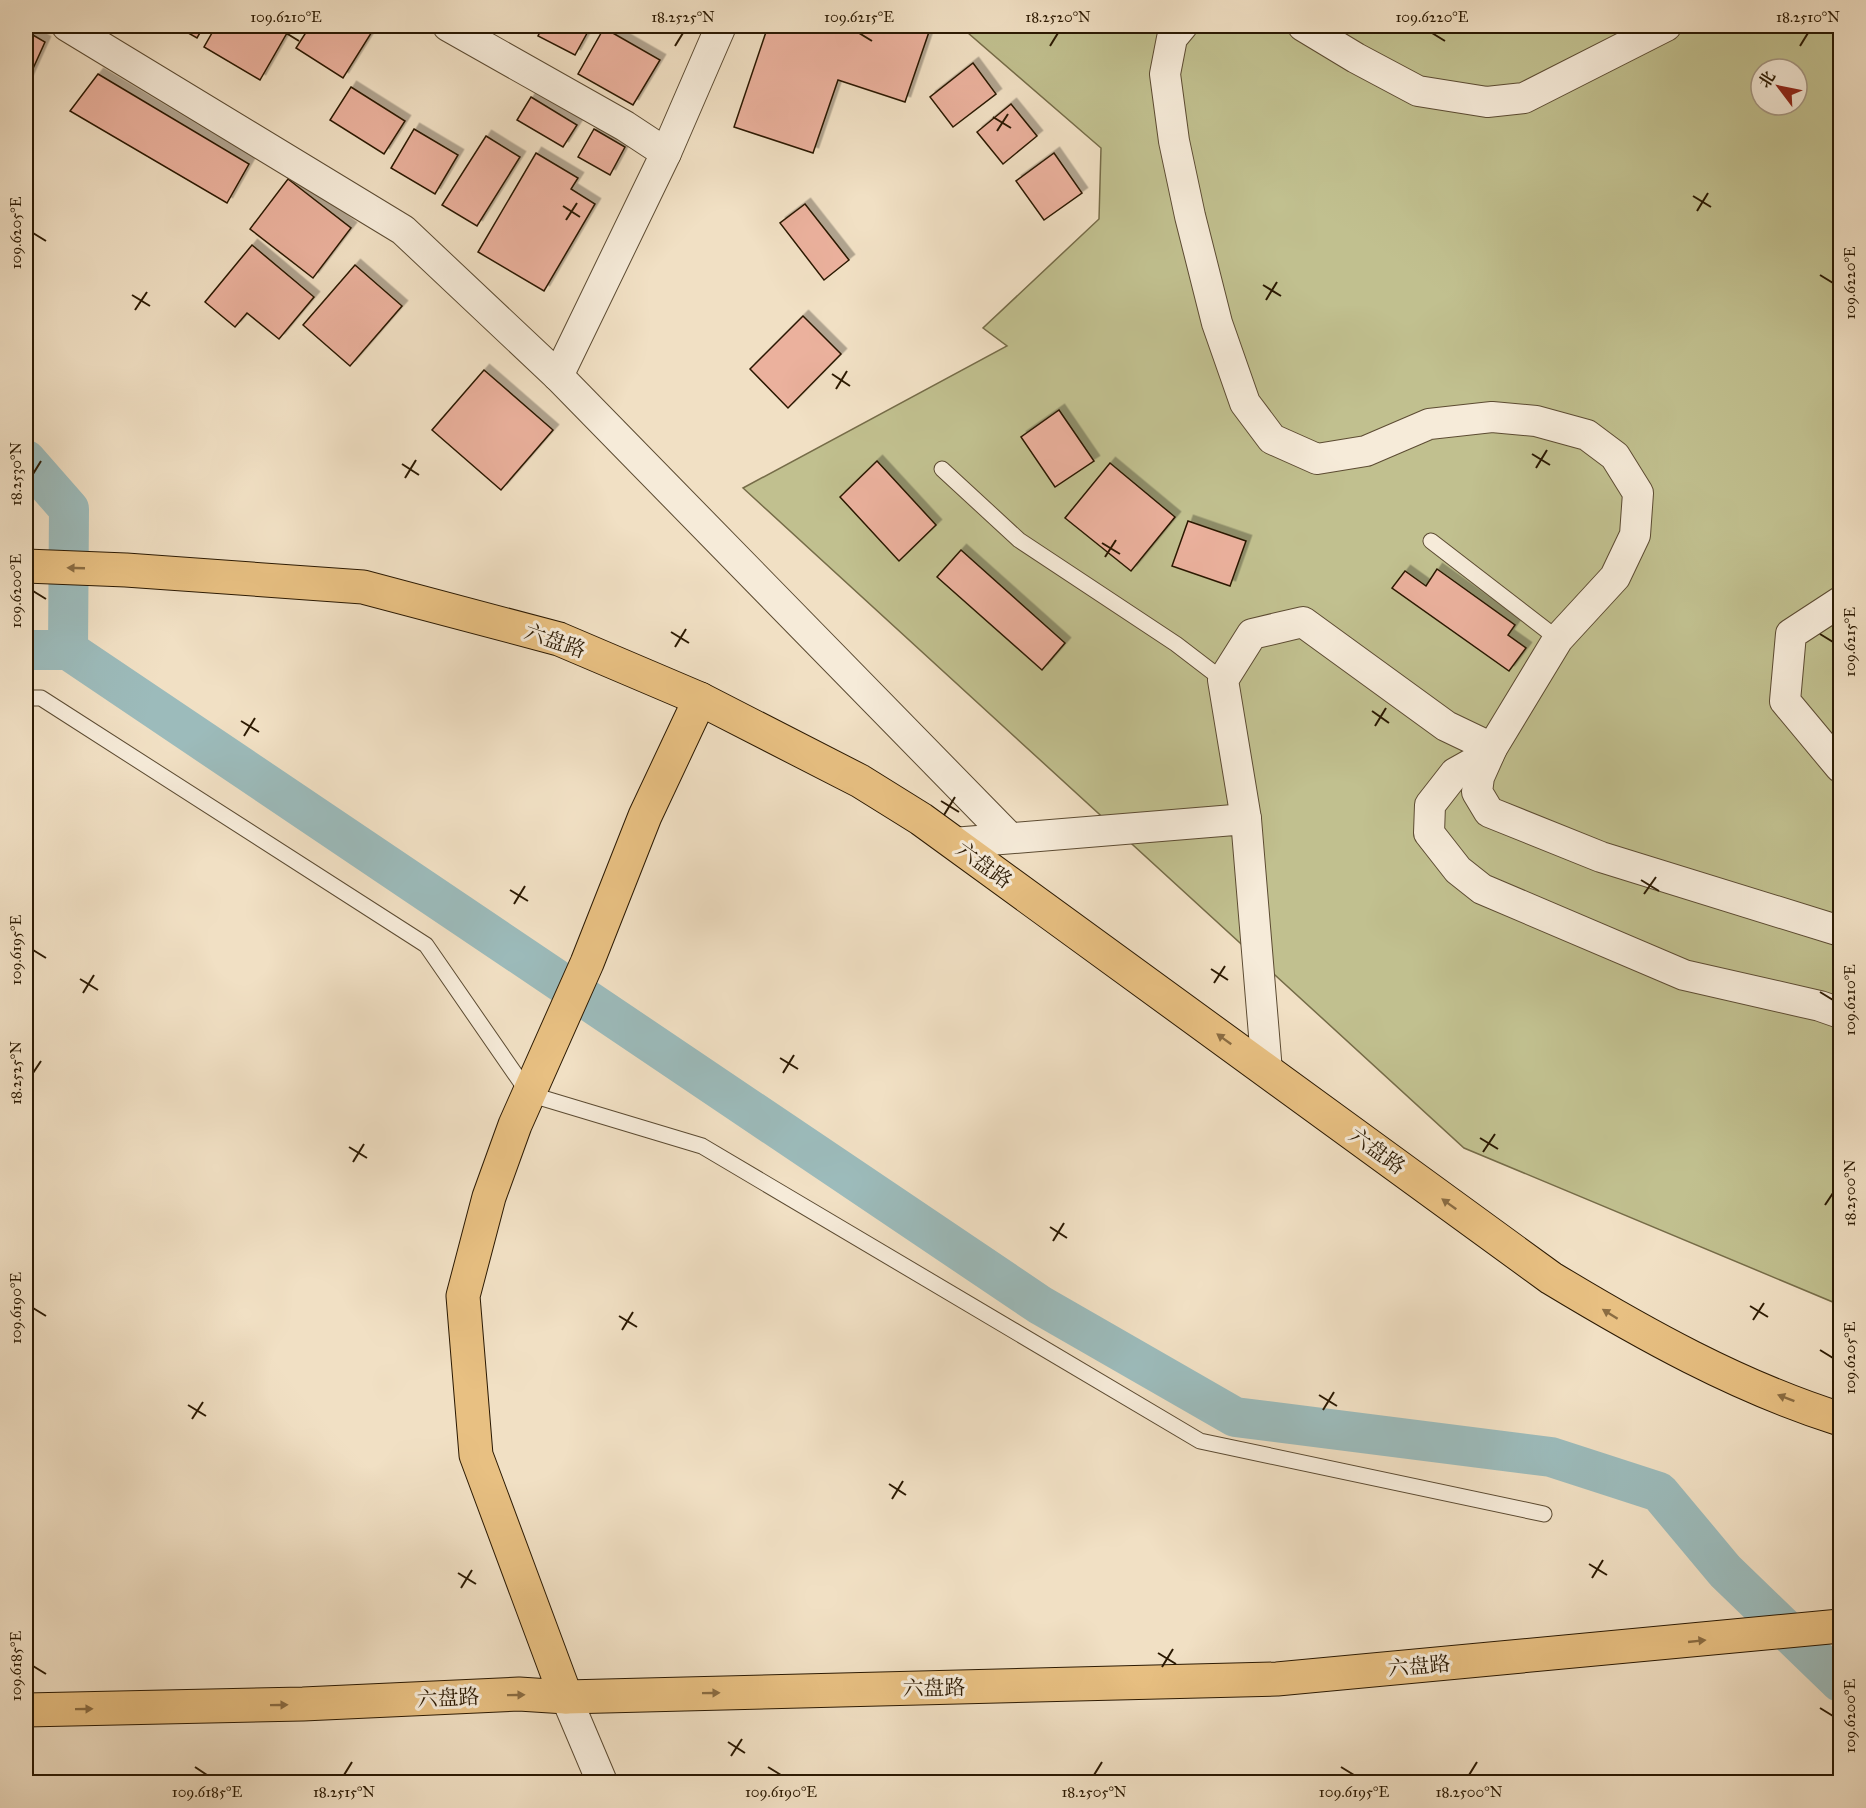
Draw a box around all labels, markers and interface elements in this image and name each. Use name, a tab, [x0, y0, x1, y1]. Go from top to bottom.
text: 109.6210°E	[250, 8, 322, 26]
text: 18.2525°N	[651, 8, 715, 26]
text: 109.6215°E	[824, 8, 894, 26]
text: 18.2520°N	[1025, 8, 1091, 26]
text: 109.6220°E	[1395, 8, 1469, 26]
text: 18.2510°N	[1776, 8, 1840, 26]
north arrow	[1749, 57, 1809, 117]
text: 北	[1754, 67, 1779, 91]
text: 109.6205°E	[7, 196, 25, 269]
text: 109.6220°E	[1841, 246, 1859, 320]
text: 18.2530°N	[7, 442, 25, 506]
text: 109.6200°E	[7, 554, 25, 628]
one-way arrow	[66, 563, 85, 572]
text: 109.6215°E	[1841, 607, 1859, 677]
street label: 六盘路	[521, 618, 589, 664]
street label: 六盘路	[951, 836, 1017, 894]
text: 109.6195°E	[7, 915, 25, 985]
text: 109.6210°E	[1841, 964, 1859, 1036]
one-way arrow	[1216, 1034, 1231, 1046]
text: 18.2525°N	[7, 1041, 25, 1105]
street label: 六盘路	[1344, 1122, 1410, 1180]
text: 18.2500°N	[1841, 1159, 1859, 1226]
one-way arrow	[1442, 1198, 1458, 1210]
text: 109.6190°E	[7, 1272, 25, 1344]
one-way arrow	[1601, 1309, 1618, 1319]
text: 109.6205°E	[1841, 1321, 1859, 1394]
one-way arrow	[1777, 1393, 1795, 1402]
text: 109.6185°E	[7, 1631, 25, 1701]
one-way arrow	[1688, 1636, 1707, 1646]
street label: 六盘路	[1386, 1650, 1452, 1682]
street label: 六盘路	[902, 1674, 966, 1702]
text: 109.6200°E	[1841, 1679, 1859, 1753]
street label: 六盘路	[416, 1683, 480, 1713]
one-way arrow	[701, 1688, 720, 1698]
one-way arrow	[506, 1690, 525, 1700]
one-way arrow	[269, 1700, 288, 1710]
one-way arrow	[74, 1704, 93, 1713]
text: 109.6185°E	[172, 1783, 242, 1801]
text: 18.2515°N	[313, 1783, 375, 1801]
text: 109.6190°E	[745, 1783, 817, 1801]
text: 18.2505°N	[1061, 1783, 1127, 1801]
text: 109.6195°E	[1319, 1783, 1389, 1801]
text: 18.2500°N	[1436, 1783, 1503, 1801]

